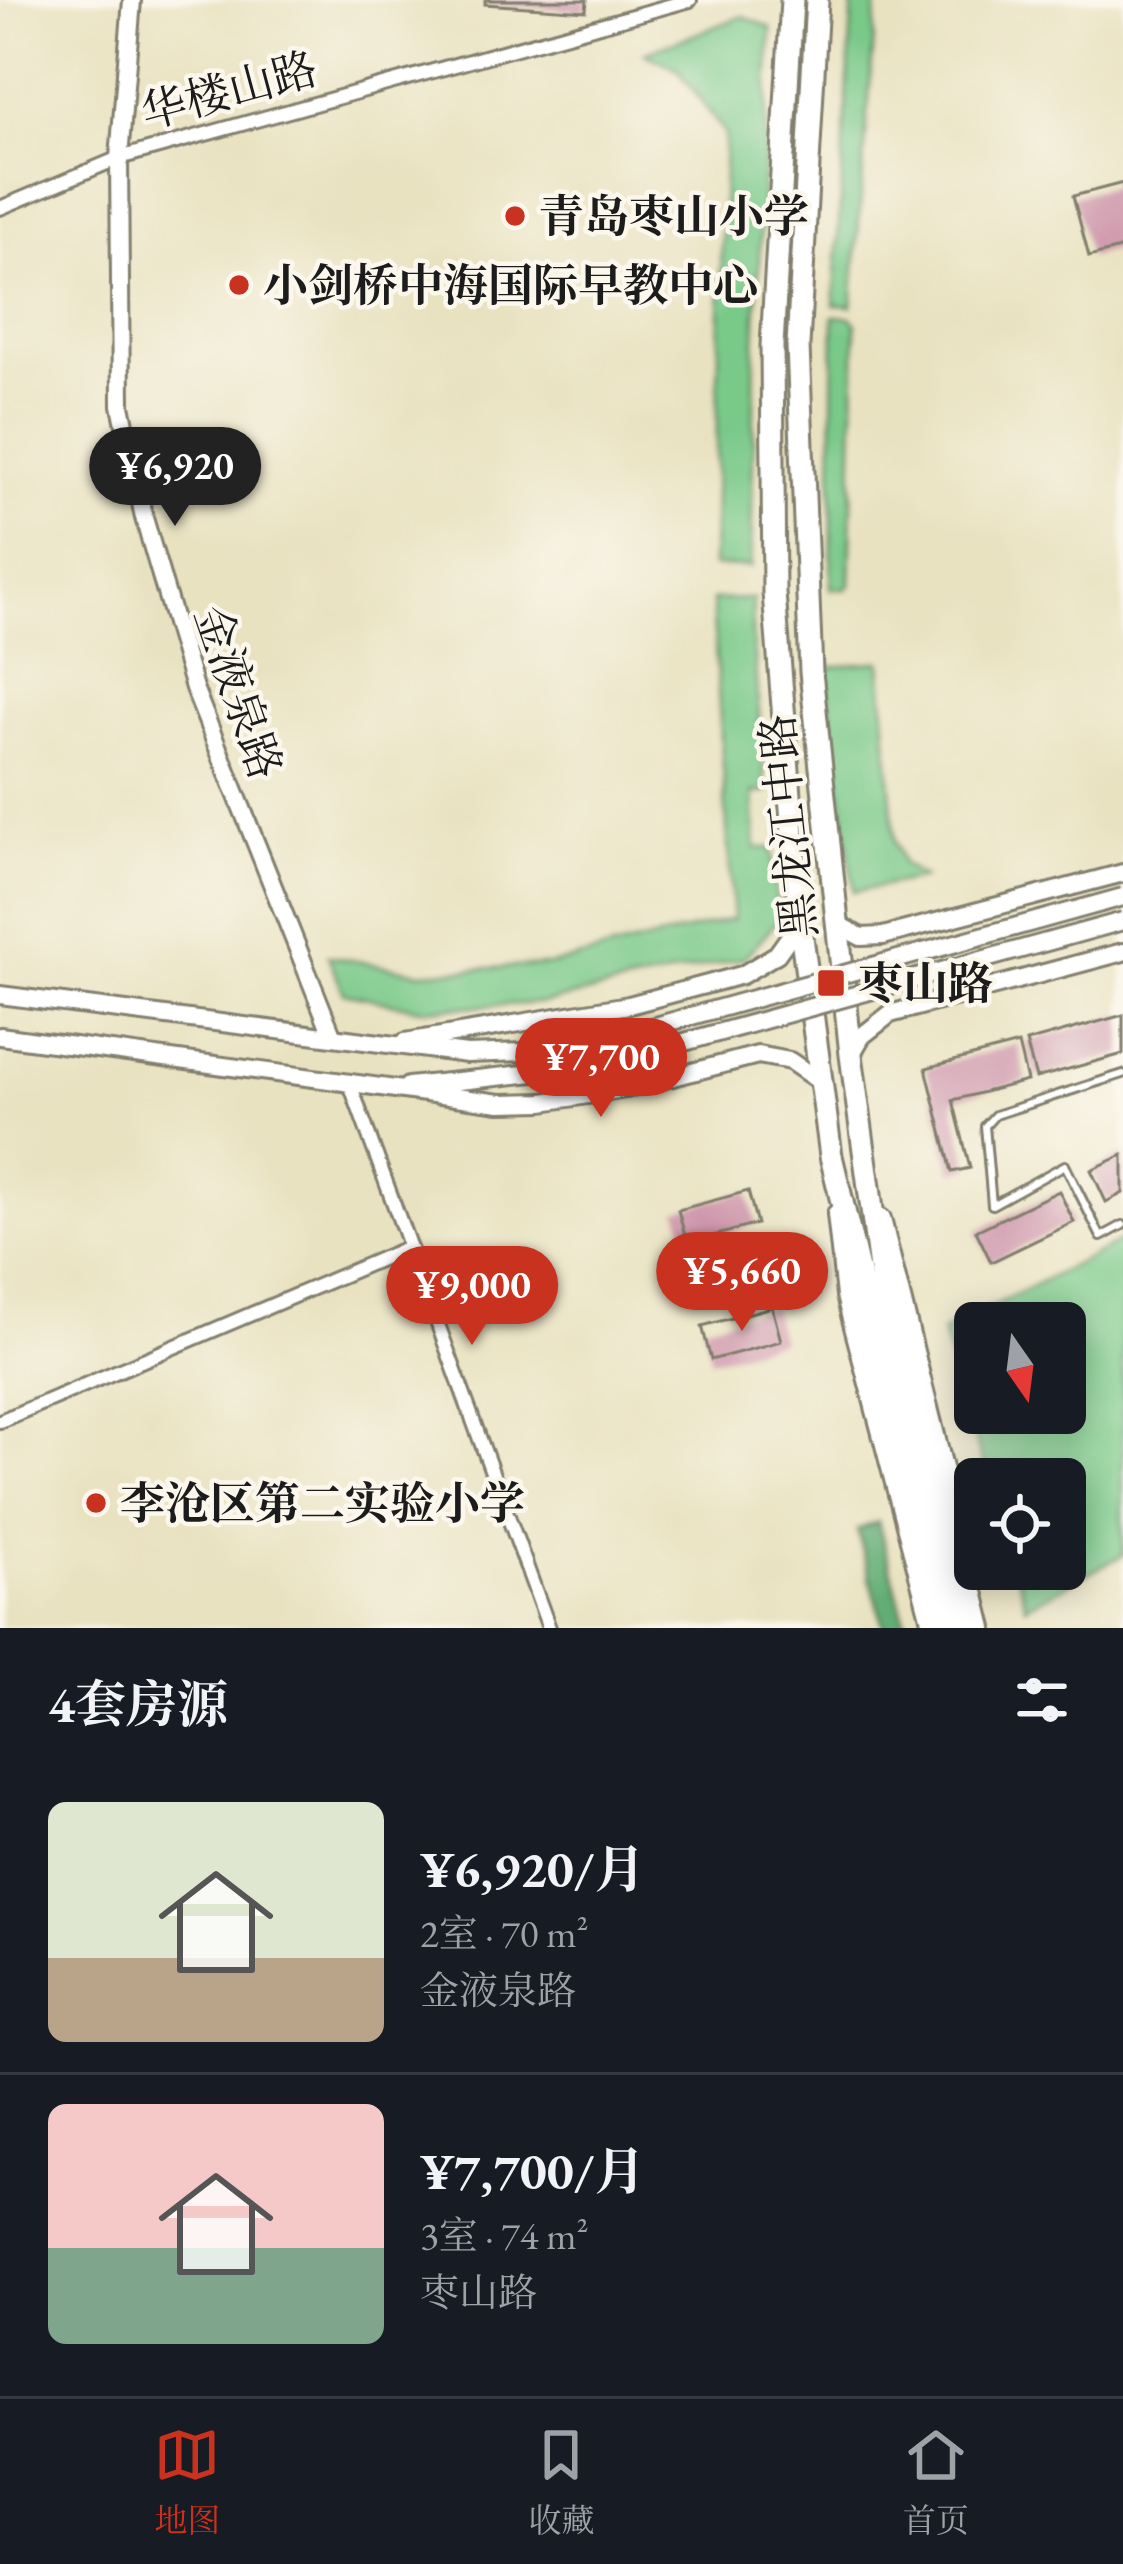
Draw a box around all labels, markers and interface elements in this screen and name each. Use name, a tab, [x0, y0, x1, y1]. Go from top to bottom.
street label: 华楼山路	[135, 39, 323, 141]
place label: 青岛枣山小学	[539, 187, 809, 245]
marker: 青岛枣山小学	[502, 203, 528, 229]
place label: 小剑桥中海国际早教中心	[263, 256, 758, 314]
marker: 小剑桥中海国际早教中心	[226, 272, 252, 298]
pin: ¥6,920	[77, 427, 273, 529]
text: ¥6,920	[116, 440, 234, 491]
street label: 金液泉路	[182, 597, 296, 787]
street label: 黑龙江中路	[747, 711, 829, 941]
place label: 枣山路	[858, 954, 993, 1012]
marker: 枣山路	[815, 967, 847, 999]
pin: ¥7,700	[503, 1018, 699, 1120]
text: ¥7,700	[542, 1031, 660, 1082]
pin: ¥5,660	[644, 1232, 840, 1334]
text: ¥5,660	[683, 1245, 801, 1296]
pin: ¥9,000	[374, 1246, 570, 1348]
text: ¥9,000	[413, 1259, 531, 1310]
north arrow	[954, 1302, 1086, 1434]
map controls	[954, 1302, 1086, 1590]
button: locate	[954, 1458, 1086, 1590]
place label: 李沧区第二实验小学	[120, 1474, 525, 1532]
marker: 李沧区第二实验小学	[83, 1490, 109, 1516]
icon: filters	[1009, 1667, 1075, 1733]
text: 4套房源	[48, 1671, 228, 1737]
text: ¥6,920/月	[420, 1836, 646, 1902]
icon: home	[144, 1850, 288, 1994]
text: 2室 · 70 m²	[420, 1908, 588, 1959]
text: 金液泉路	[420, 1965, 576, 2016]
text: ¥7,700/月	[420, 2138, 646, 2204]
icon: home	[144, 2152, 288, 2296]
text: 3室 · 74 m²	[420, 2210, 588, 2261]
text: 枣山路	[420, 2267, 537, 2318]
tab: 地图	[154, 2422, 220, 2542]
tab: 收藏	[528, 2422, 594, 2542]
tab: 首页	[903, 2422, 969, 2542]

